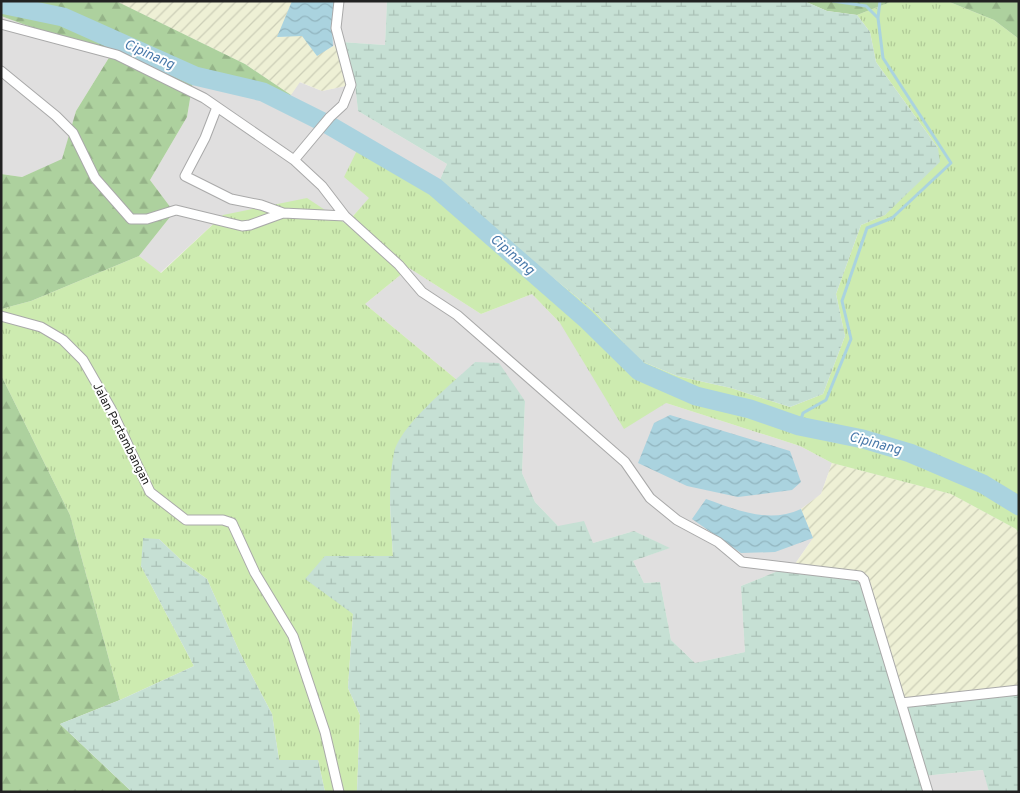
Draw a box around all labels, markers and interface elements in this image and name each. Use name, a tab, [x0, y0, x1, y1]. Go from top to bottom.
water label: Cipinang	[121, 36, 177, 74]
water label: Cipinang	[486, 231, 538, 279]
street label: Jalan Pertambangan	[88, 380, 154, 488]
water label: Cipinang	[847, 429, 903, 459]

